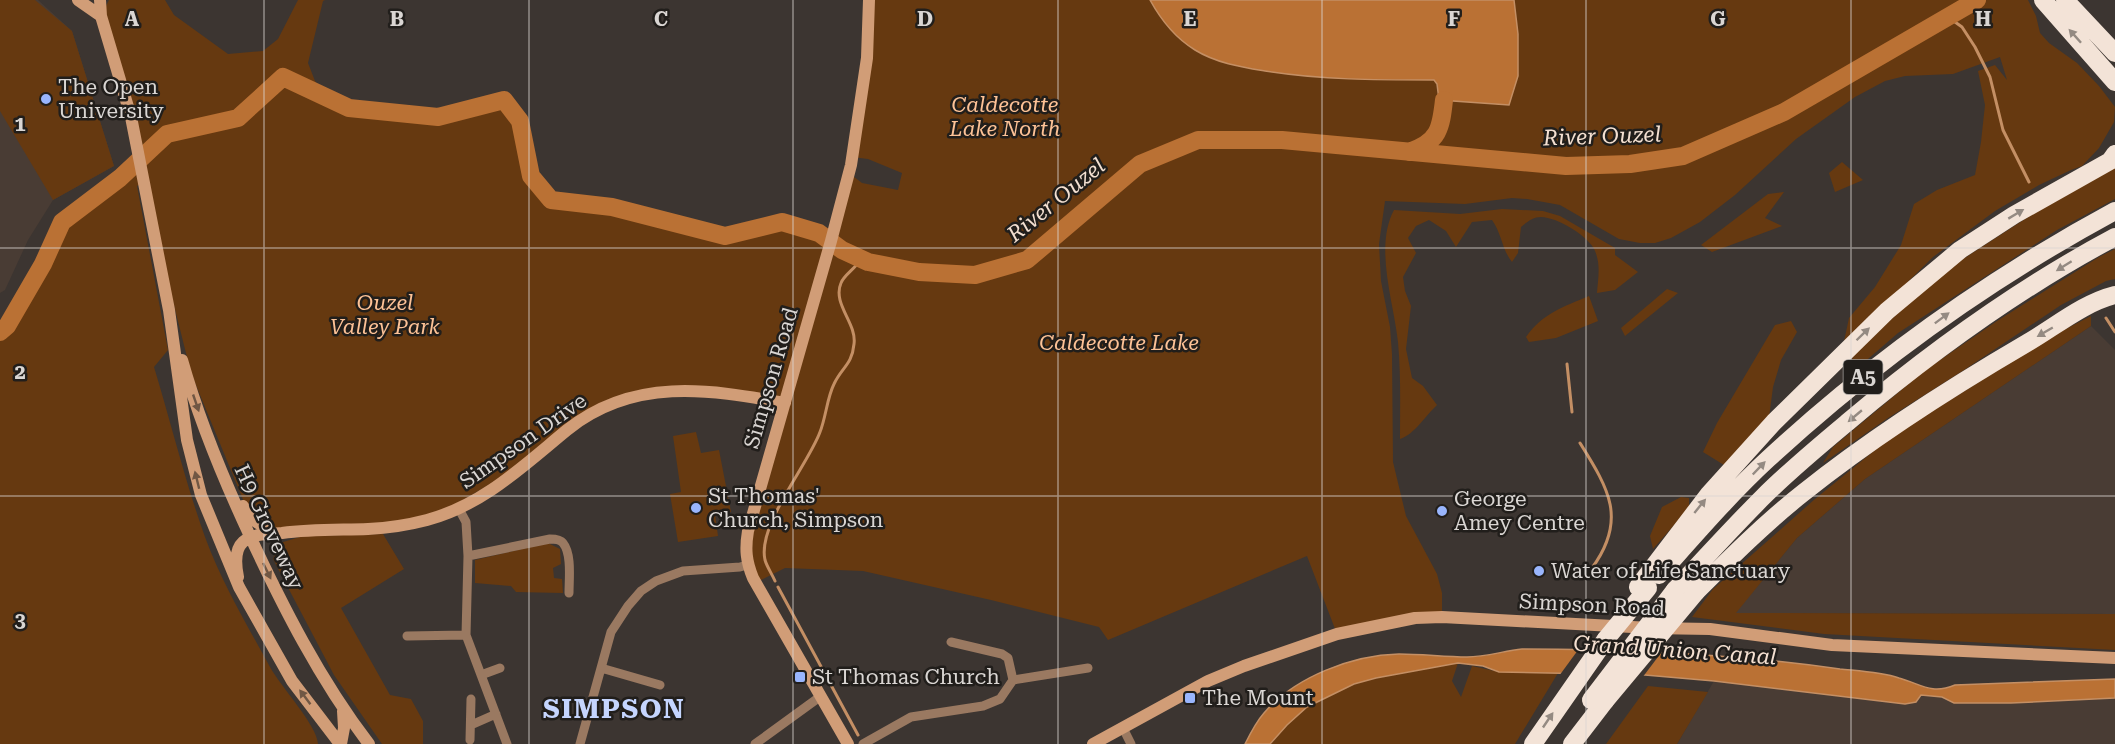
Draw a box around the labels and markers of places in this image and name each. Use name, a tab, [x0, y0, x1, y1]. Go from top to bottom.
place label: The Open University	[58, 75, 164, 123]
marker: The Open University	[39, 92, 53, 106]
place label: St Thomas' Church, Simpson	[708, 484, 884, 532]
place label: George Amey Centre	[1454, 487, 1585, 535]
marker: St Thomas' Church, Simpson	[689, 501, 703, 515]
marker: George Amey Centre	[1435, 504, 1449, 518]
place label: Water of Life Sanctuary	[1551, 559, 1791, 583]
marker: Water of Life Sanctuary	[1532, 564, 1546, 578]
place label: St Thomas Church	[812, 665, 1000, 689]
marker: St Thomas Church	[793, 670, 807, 684]
place label: The Mount	[1202, 686, 1314, 710]
marker: The Mount	[1183, 691, 1197, 705]

